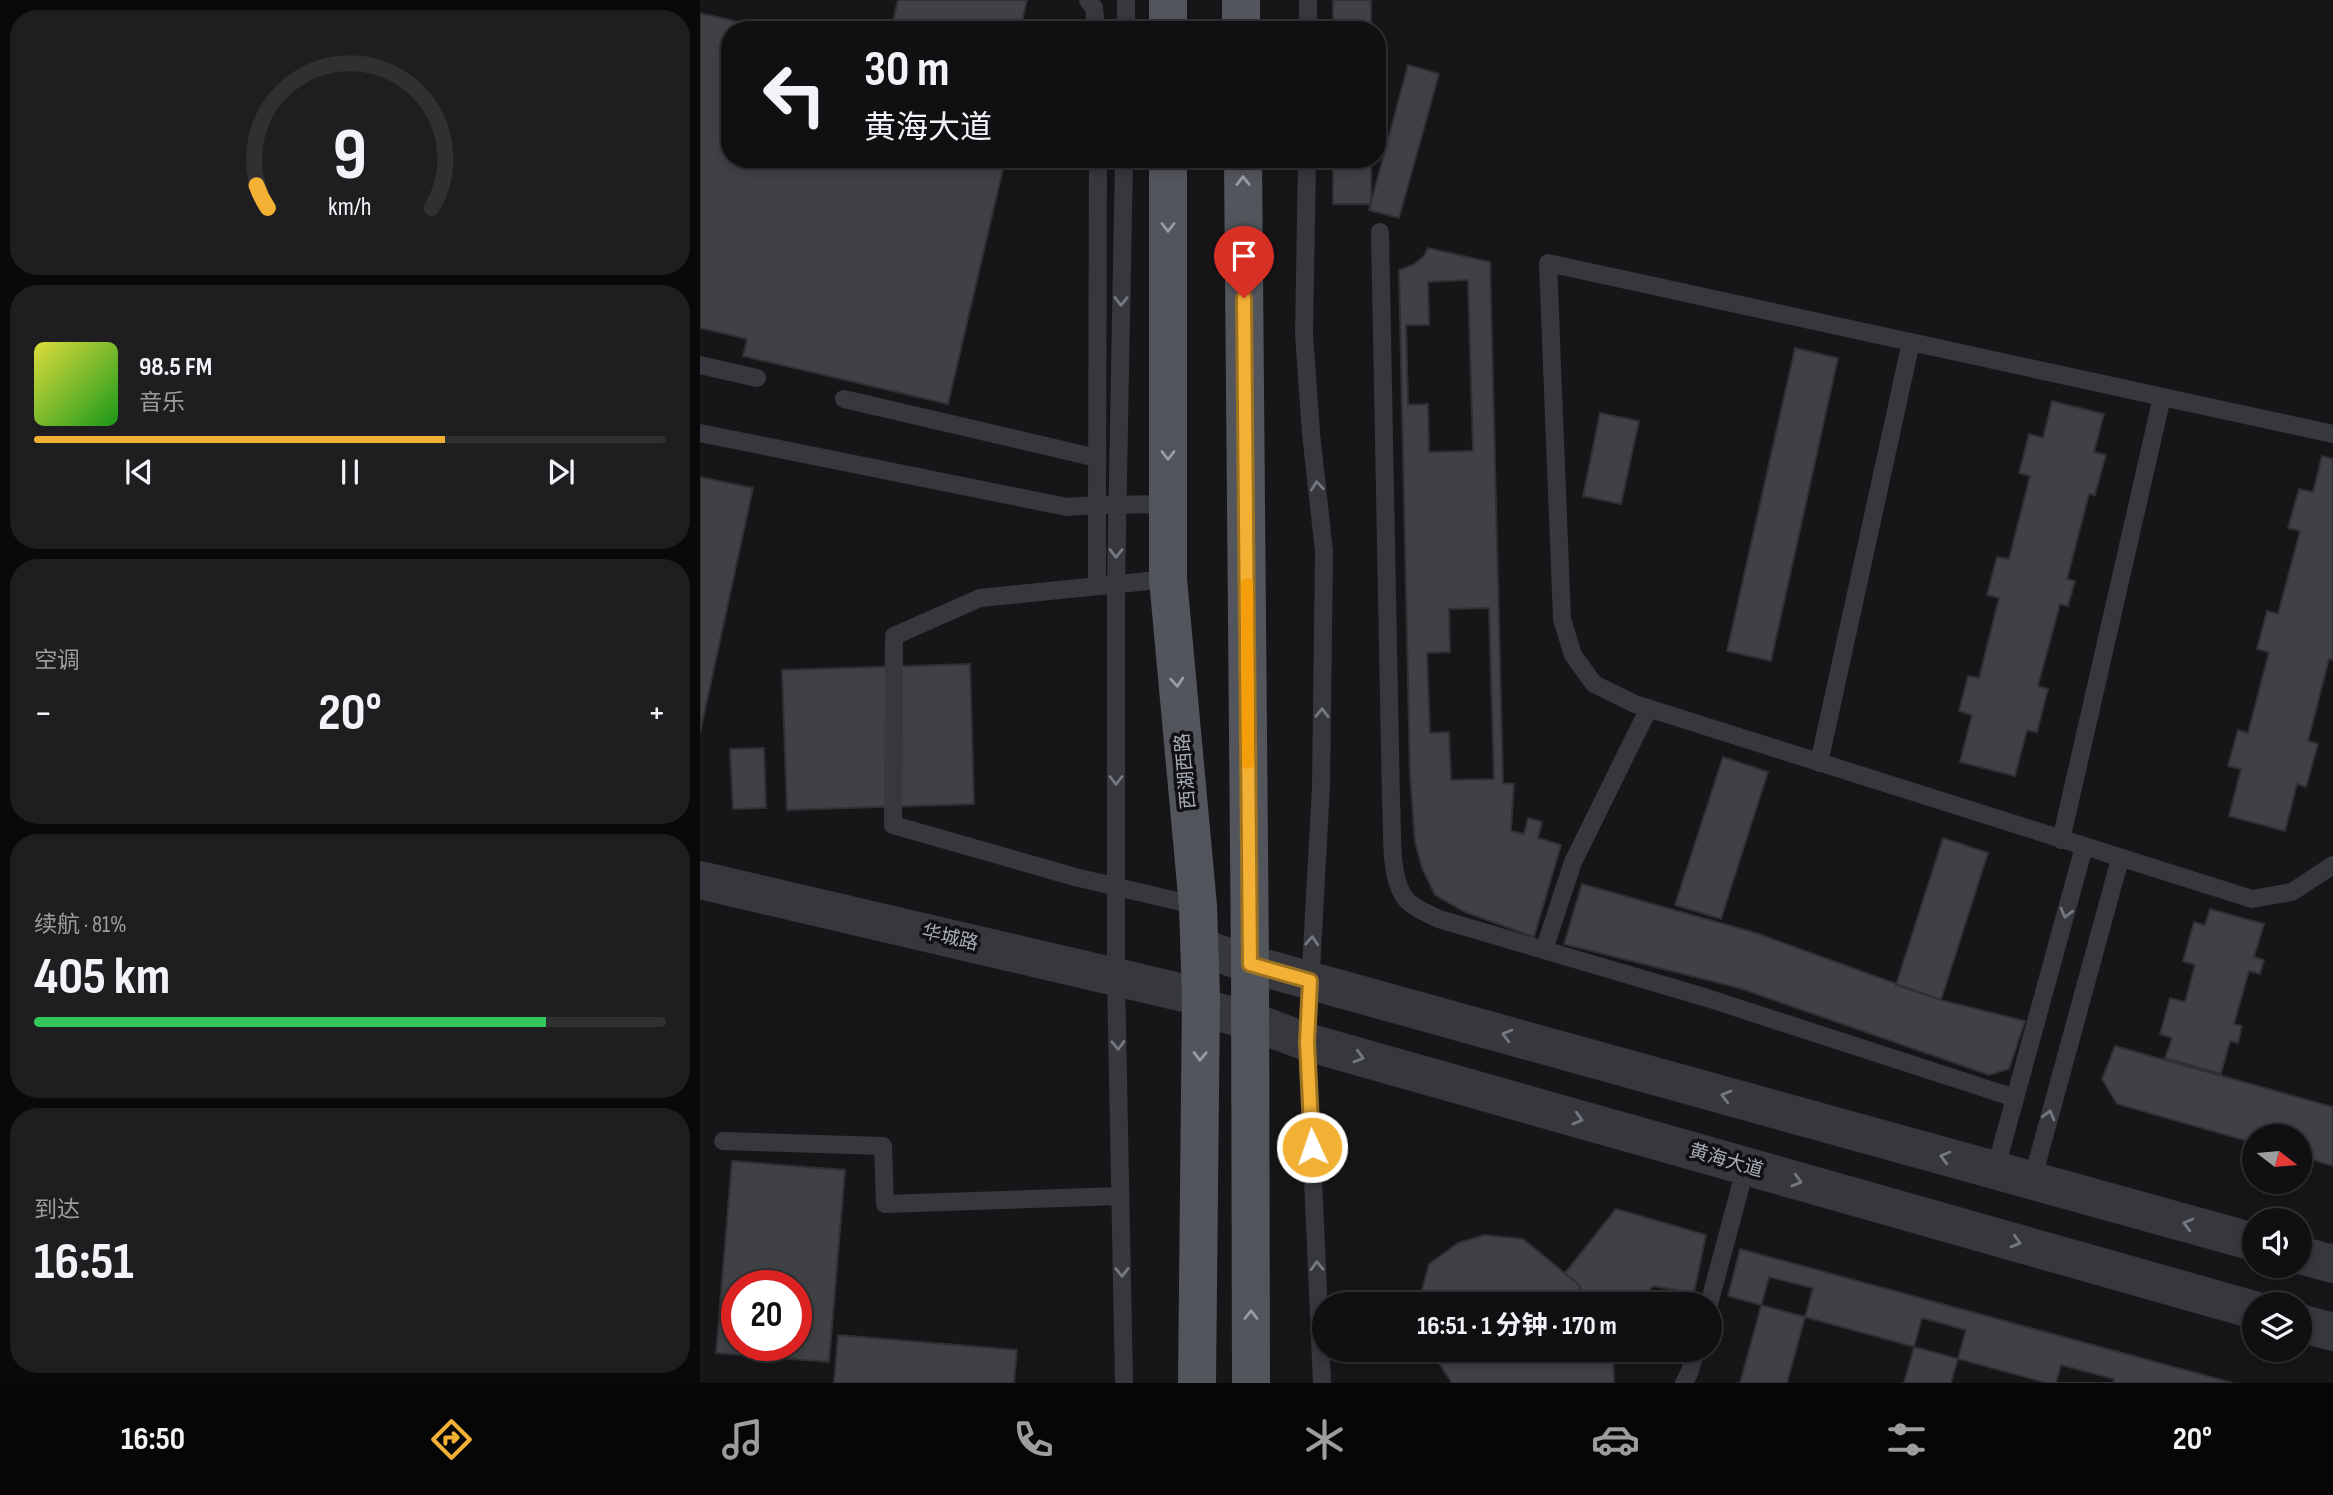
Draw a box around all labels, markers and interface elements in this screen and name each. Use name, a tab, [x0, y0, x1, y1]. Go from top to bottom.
text: 30 m	[864, 41, 949, 100]
icon: left	[749, 49, 840, 140]
text: 黄海大道	[864, 109, 992, 148]
text: 9	[333, 113, 367, 201]
one-way arrow	[1235, 175, 1251, 186]
text: km/h	[328, 192, 372, 223]
one-way arrow	[1160, 223, 1176, 233]
pin	[1214, 226, 1274, 298]
icon: arrive	[1225, 237, 1263, 275]
one-way arrow	[1113, 296, 1129, 307]
text: 98.5 FM	[139, 352, 212, 383]
text: 音乐	[139, 389, 185, 417]
one-way arrow	[1160, 450, 1176, 461]
icon: previous	[120, 453, 158, 491]
icon: pause	[331, 453, 369, 491]
icon: next	[542, 453, 580, 491]
one-way arrow	[1310, 481, 1325, 492]
one-way arrow	[1108, 548, 1124, 559]
text: 空调	[34, 647, 80, 675]
one-way arrow	[1170, 676, 1185, 688]
text: 20°	[318, 682, 382, 745]
text: −	[34, 691, 53, 736]
text: +	[647, 691, 666, 736]
one-way arrow	[1314, 708, 1330, 718]
street label: 西湖西路	[1171, 732, 1201, 810]
one-way arrow	[1108, 776, 1124, 786]
one-way arrow	[2060, 907, 2074, 919]
text: 续航 · 81%	[34, 911, 127, 939]
street label: 华城路	[920, 920, 980, 956]
one-way arrow	[1305, 935, 1320, 946]
text: 405 km	[34, 946, 170, 1009]
one-way arrow	[1501, 1029, 1513, 1044]
one-way arrow	[1110, 1040, 1125, 1051]
one-way arrow	[1353, 1048, 1365, 1063]
one-way arrow	[1192, 1051, 1208, 1061]
one-way arrow	[1720, 1090, 1732, 1104]
one-way arrow	[2041, 1109, 2055, 1121]
position arrow	[1275, 1110, 1349, 1184]
one-way arrow	[1572, 1110, 1584, 1125]
north arrow	[2242, 1124, 2312, 1194]
map controls	[2242, 1124, 2312, 1362]
street label: 黄海大道	[1686, 1139, 1766, 1183]
one-way arrow	[1940, 1150, 1952, 1165]
one-way arrow	[1791, 1172, 1803, 1187]
text: 到达	[34, 1196, 80, 1224]
button: sound	[2242, 1208, 2312, 1278]
one-way arrow	[2182, 1218, 2194, 1232]
text: 16:51	[34, 1231, 134, 1294]
one-way arrow	[2010, 1234, 2022, 1249]
one-way arrow	[1309, 1260, 1324, 1271]
one-way arrow	[1114, 1268, 1130, 1278]
speed limit sign: 20	[721, 1270, 812, 1361]
button: layers	[2242, 1292, 2312, 1362]
one-way arrow	[1243, 1309, 1259, 1320]
text: 16:51 · 1 分钟 · 170 m	[1417, 1311, 1617, 1342]
icon: directions	[427, 1415, 476, 1464]
icon: music	[718, 1415, 767, 1464]
icon: phone	[1009, 1415, 1058, 1464]
icon: climate	[1300, 1415, 1349, 1464]
icon: car	[1591, 1415, 1640, 1464]
icon: filters	[1882, 1415, 1931, 1464]
text: 16:50	[121, 1420, 185, 1459]
text: 20°	[2173, 1420, 2212, 1459]

